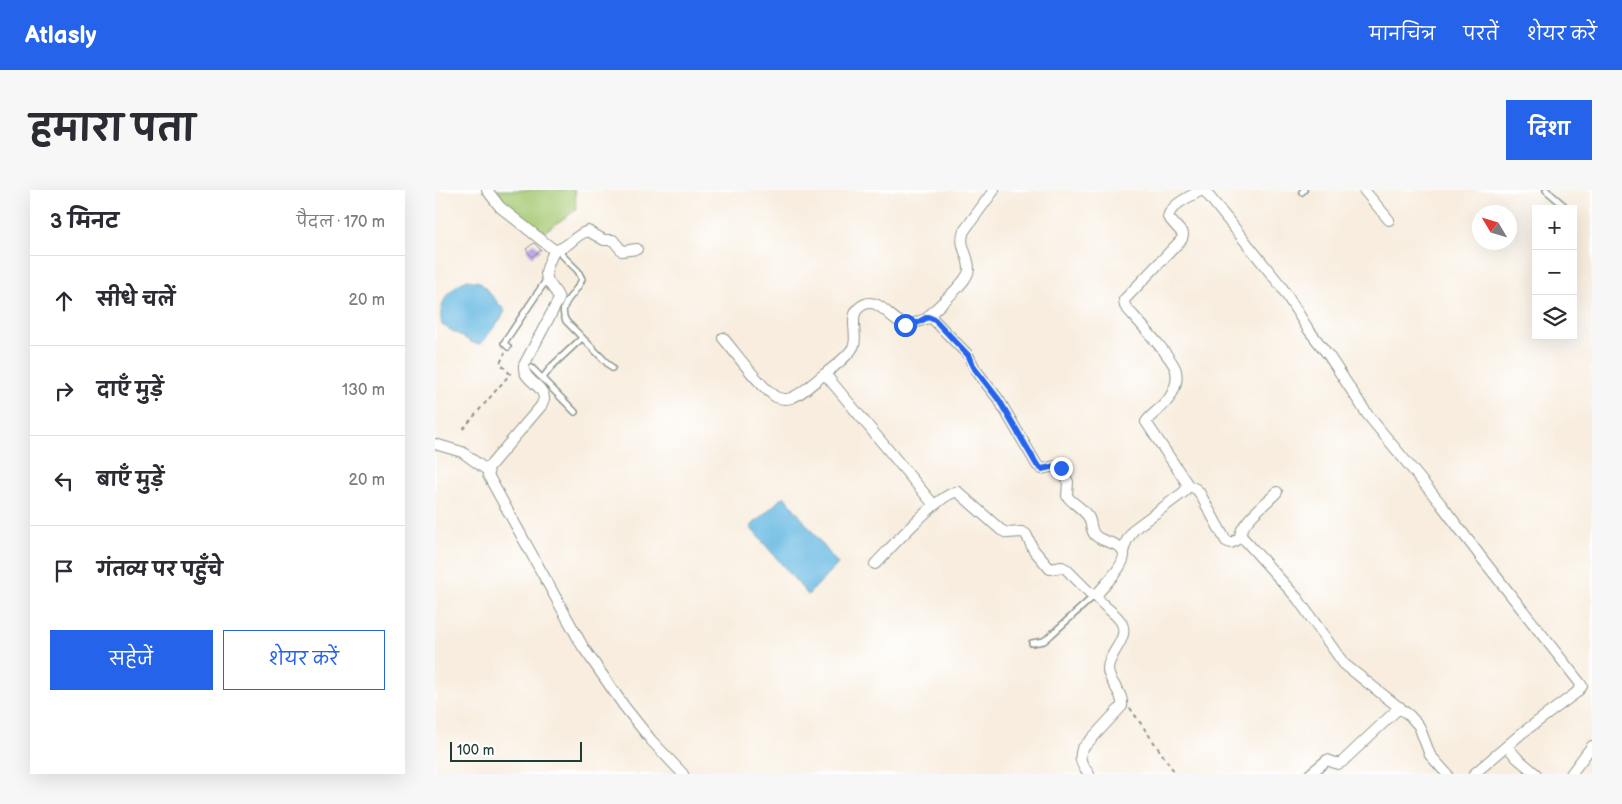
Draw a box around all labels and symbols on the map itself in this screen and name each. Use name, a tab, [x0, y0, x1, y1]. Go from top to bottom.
north arrow	[1472, 205, 1517, 250]
route start	[894, 314, 917, 337]
route end	[1050, 457, 1073, 480]
scale bar	[450, 739, 583, 762]

